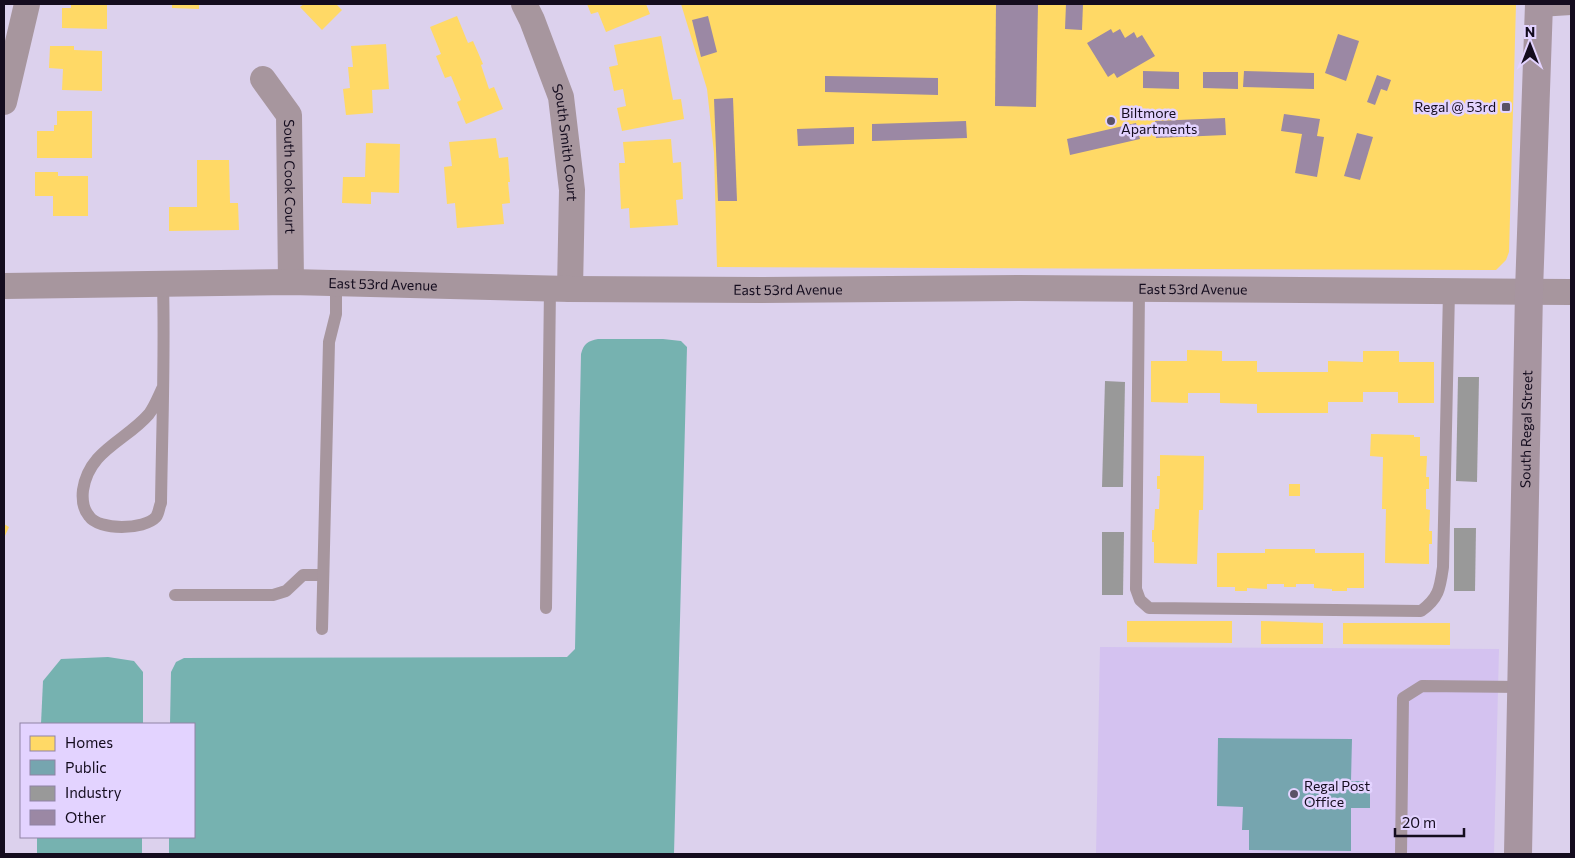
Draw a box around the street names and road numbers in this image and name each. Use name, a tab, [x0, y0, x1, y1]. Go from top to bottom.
street label: South Smith Court	[549, 81, 581, 202]
street label: South Cook Court	[281, 119, 299, 234]
street label: East 53rd Avenue	[328, 274, 438, 294]
street label: East 53rd Avenue	[733, 280, 843, 298]
street label: East 53rd Avenue	[1138, 280, 1248, 298]
street label: South Regal Street	[1516, 370, 1535, 488]

